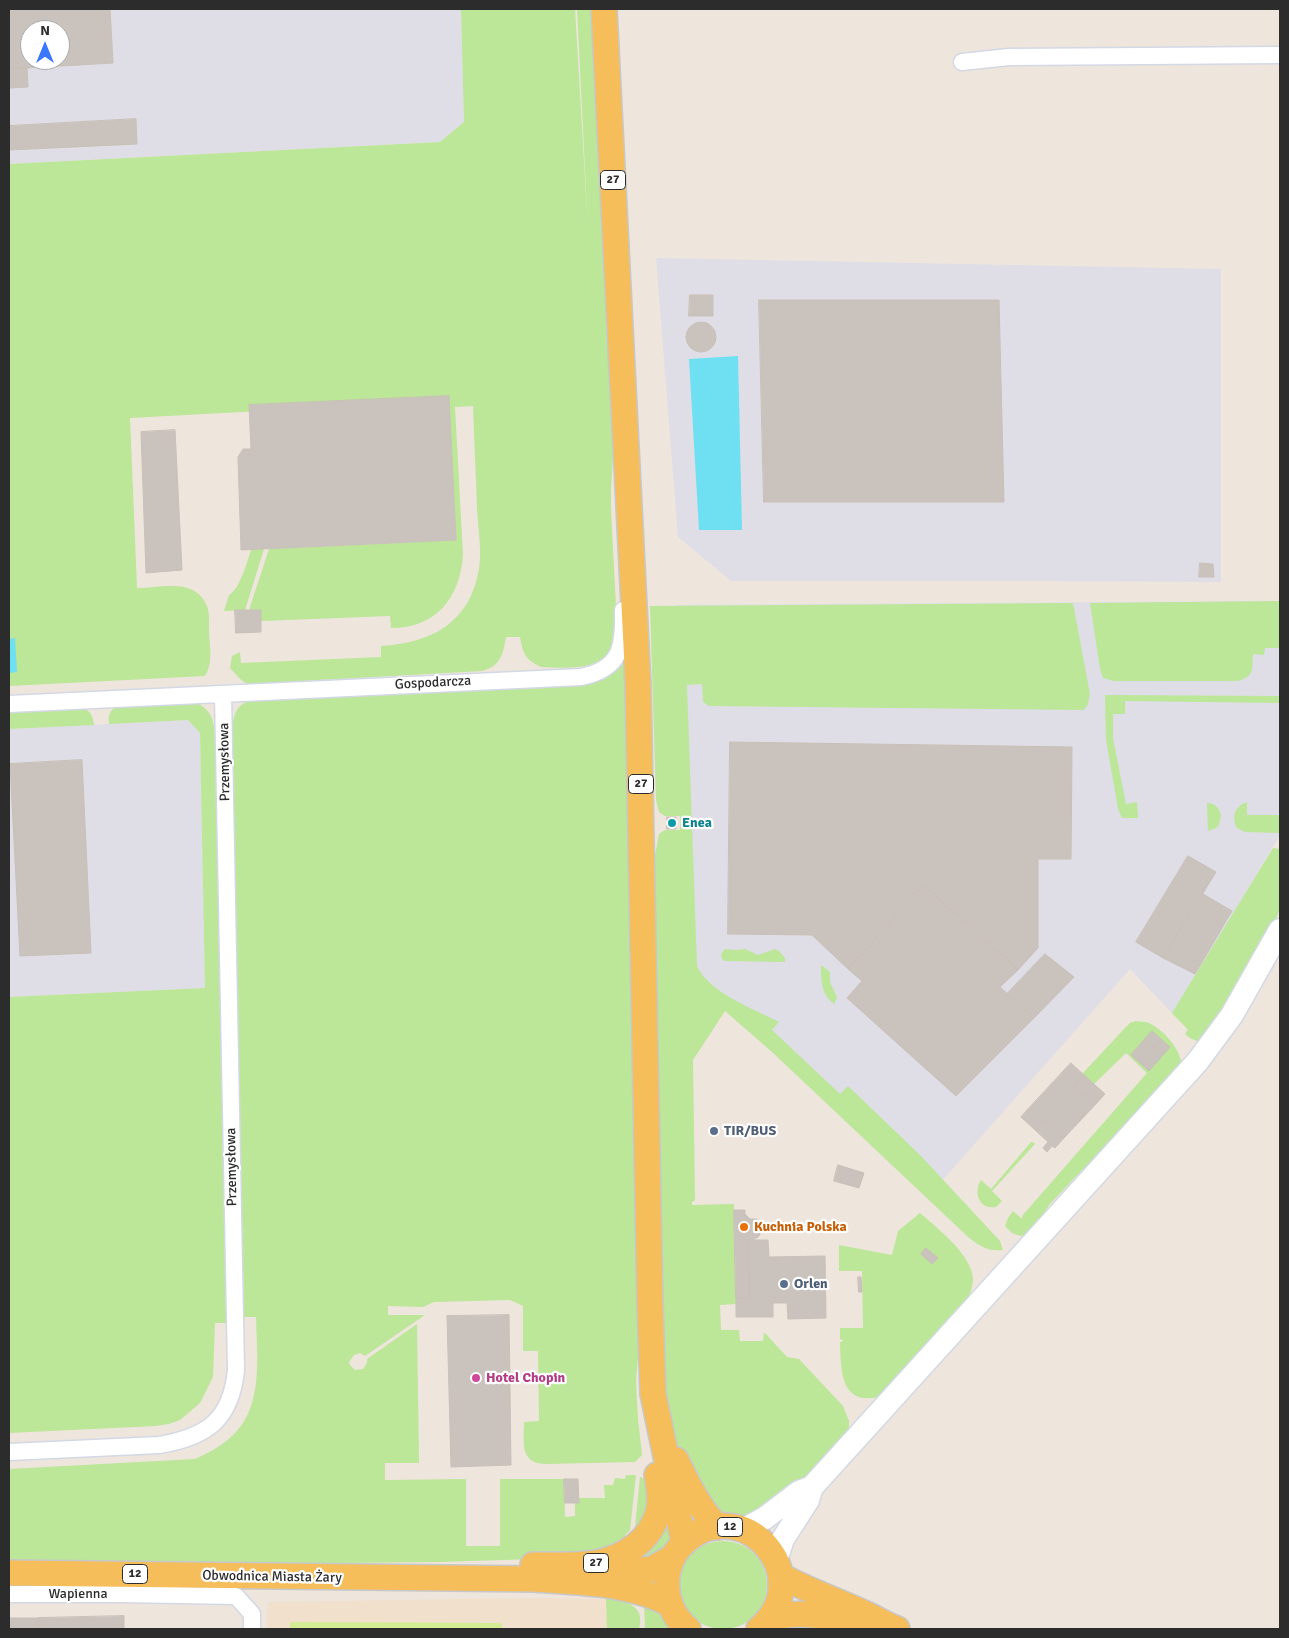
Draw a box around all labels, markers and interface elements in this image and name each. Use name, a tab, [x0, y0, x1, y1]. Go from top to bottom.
north arrow	[20, 20, 70, 70]
text: N	[40, 22, 50, 39]
road number: 27	[600, 170, 626, 190]
street label: Gospodarcza	[394, 673, 472, 693]
street label: Przemysłowa	[216, 723, 234, 801]
road number: 27	[628, 774, 654, 794]
place label: Enea	[682, 815, 712, 831]
marker: Enea	[666, 817, 678, 829]
place label: TIR/BUS	[724, 1123, 776, 1139]
marker: TIR/BUS	[708, 1125, 720, 1137]
street label: Przemysłowa	[223, 1128, 241, 1206]
place label: Kuchnia Polska	[754, 1219, 847, 1235]
marker: Kuchnia Polska	[738, 1221, 750, 1233]
place label: Orlen	[794, 1276, 828, 1292]
marker: Orlen	[778, 1278, 790, 1290]
place label: Hotel Chopin	[486, 1370, 565, 1386]
marker: Hotel Chopin	[470, 1372, 482, 1384]
road number: 12	[718, 1518, 742, 1536]
road number: 27	[584, 1554, 608, 1572]
road number: 12	[122, 1565, 148, 1584]
street label: Obwodnica Miasta Żary	[202, 1567, 342, 1587]
street label: Wapienna	[48, 1586, 108, 1602]

